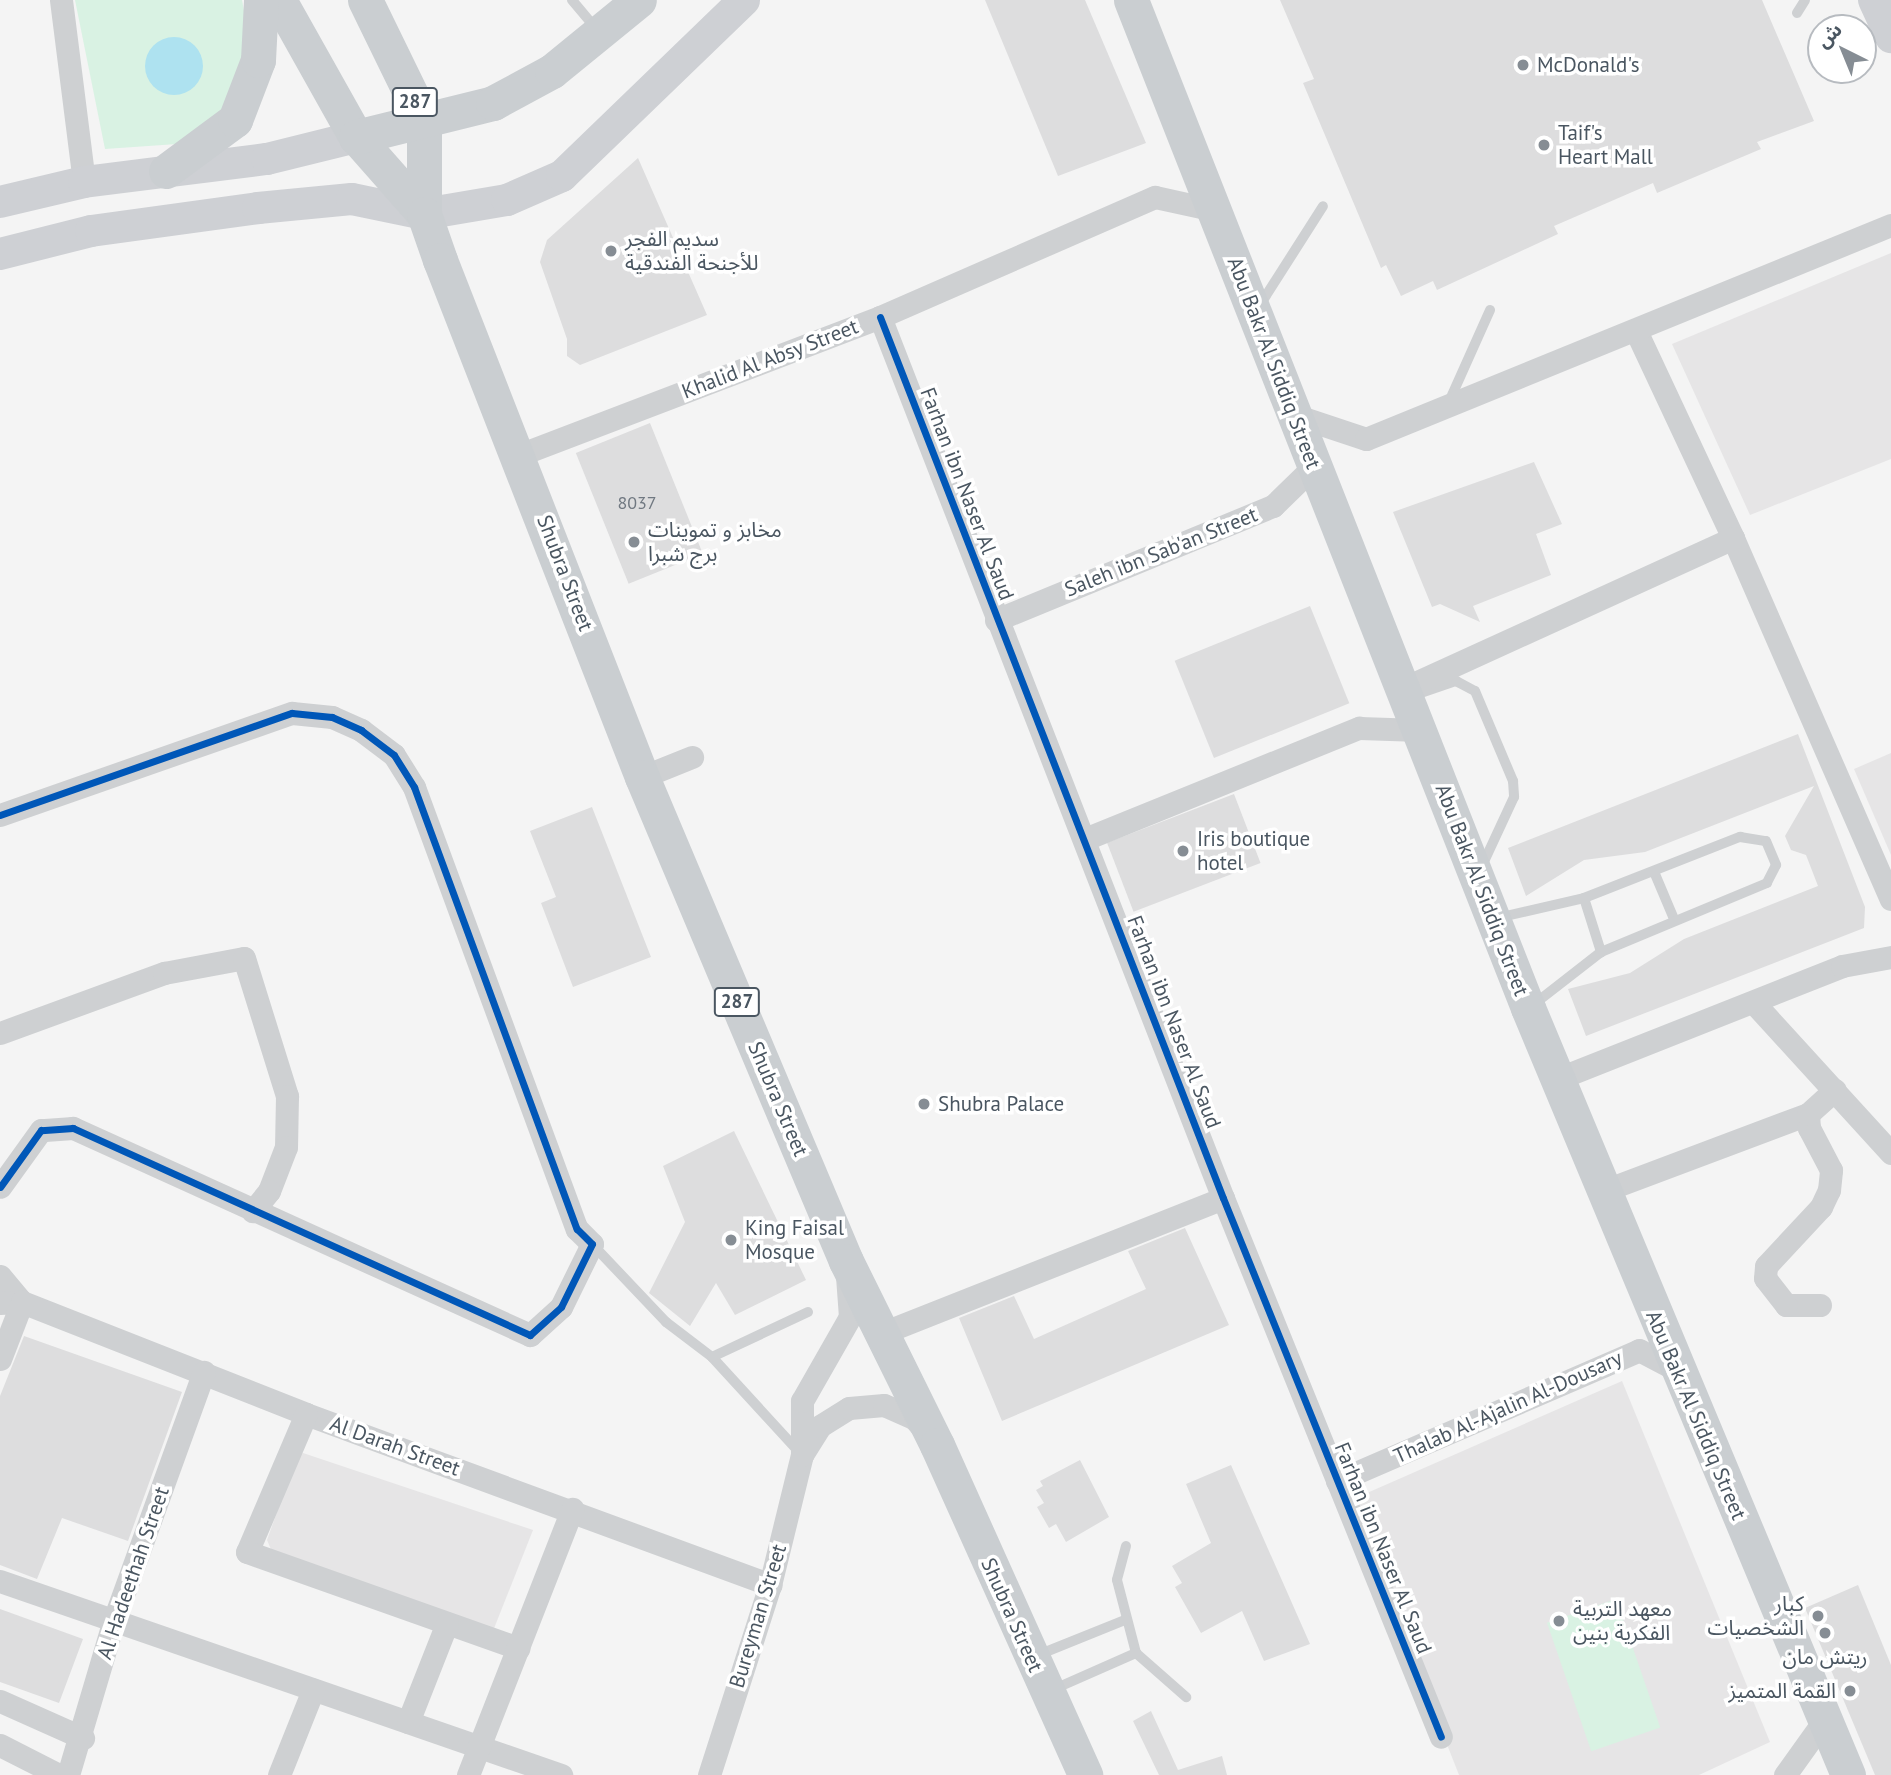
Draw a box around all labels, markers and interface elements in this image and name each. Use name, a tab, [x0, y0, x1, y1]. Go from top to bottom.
north arrow	[1807, 14, 1877, 84]
text: ش	[1811, 17, 1847, 53]
place label: McDonald's	[1537, 52, 1640, 78]
marker: McDonald's	[1515, 57, 1531, 73]
road number: 287	[390, 86, 440, 118]
place label: Taif's Heart Mall	[1558, 120, 1653, 170]
marker: Taif's Heart Mall	[1536, 137, 1552, 153]
place label: سديم الفجر للأجنحة الفندقية	[625, 226, 758, 276]
marker: سديم الفجر للأجنحة الفندقية	[603, 243, 619, 259]
street label: Abu Bakr Al Siddiq Street	[1222, 253, 1326, 473]
street label: Khalid Al Absy Street	[677, 313, 863, 405]
street label: Farhan ibn Naser Al Saud	[915, 384, 1019, 604]
house number: 8037	[617, 492, 657, 514]
street label: Saleh ibn Sab'an Street	[1061, 502, 1261, 602]
street label: Shubra Street	[531, 511, 599, 635]
place label: مخابز و تموينات برج شبرا	[648, 517, 782, 567]
marker: مخابز و تموينات برج شبرا	[626, 534, 642, 550]
street label: Abu Bakr Al Siddiq Street	[1430, 780, 1534, 1000]
place label: Iris boutique hotel	[1197, 826, 1310, 876]
marker: Iris boutique hotel	[1175, 843, 1191, 859]
street label: Farhan ibn Naser Al Saud	[1122, 912, 1226, 1132]
road number: 287	[712, 986, 762, 1018]
street label: Shubra Street	[743, 1038, 813, 1160]
place label: Shubra Palace	[938, 1091, 1064, 1117]
marker: Shubra Palace	[916, 1096, 932, 1112]
place label: King Faisal Mosque	[745, 1215, 844, 1265]
marker: King Faisal Mosque	[723, 1232, 739, 1248]
street label: Abu Bakr Al Siddiq Street	[1640, 1306, 1752, 1524]
street label: Thalab Al-Ajalin Al-Dousary	[1389, 1345, 1627, 1469]
street label: Al Darah Street	[327, 1411, 463, 1481]
street label: Farhan ibn Naser Al Saud	[1329, 1438, 1437, 1658]
street label: Al Hadeethah Street	[92, 1483, 174, 1663]
street label: Bureyman Street	[724, 1541, 792, 1691]
street label: Shubra Street	[976, 1554, 1048, 1676]
place label: كبار الشخصيات	[1708, 1591, 1804, 1641]
place label: معهد التربية الفكرية بنين	[1573, 1596, 1672, 1646]
marker: كبار الشخصيات	[1810, 1608, 1826, 1624]
marker: معهد التربية الفكرية بنين	[1551, 1613, 1567, 1629]
marker: ريتش مان	[1817, 1625, 1833, 1641]
place label: ريتش مان	[1783, 1644, 1867, 1670]
place label: القمة المتميز	[1728, 1678, 1836, 1704]
marker: القمة المتميز	[1842, 1683, 1858, 1699]

